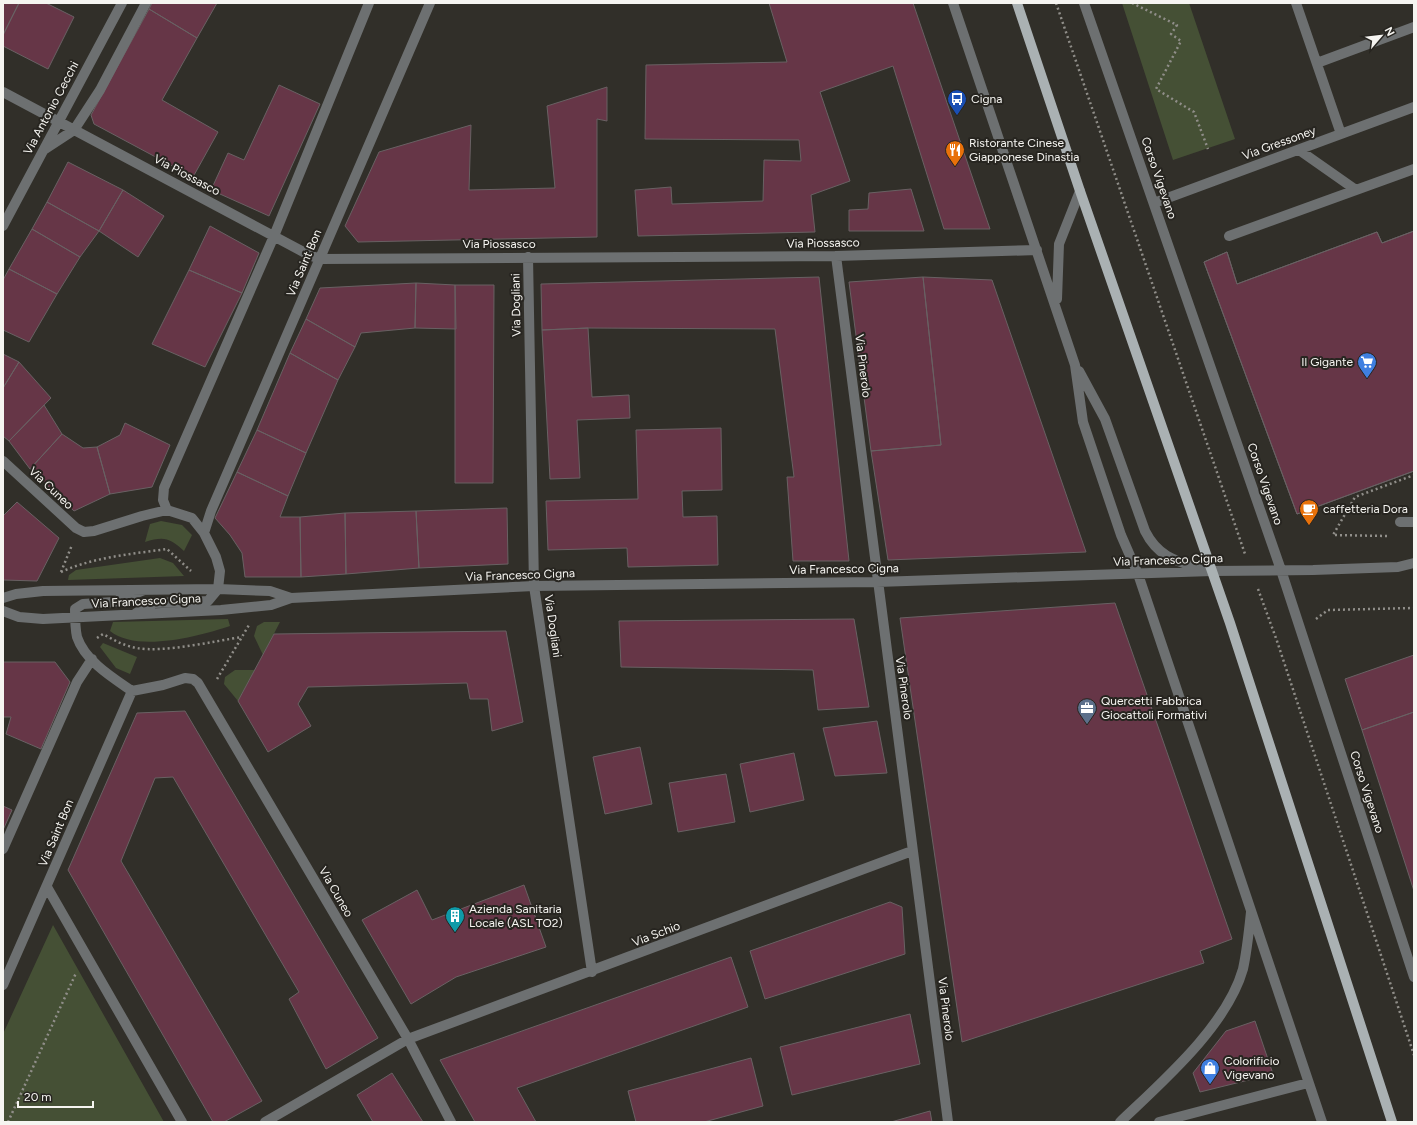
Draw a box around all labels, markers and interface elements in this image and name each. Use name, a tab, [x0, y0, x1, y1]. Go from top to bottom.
north arrow	[1361, 16, 1401, 56]
text: N	[1382, 25, 1397, 38]
street label: Via Antonio Cecchi	[21, 59, 81, 157]
bus stop icon: Cigna	[946, 88, 968, 116]
place label: Cigna	[971, 92, 1002, 106]
street label: Via Gressoney	[1240, 123, 1318, 163]
street label: Corso Vigevano	[1138, 135, 1180, 221]
place label: Ristorante Cinese Giapponese Dinastia	[969, 136, 1079, 164]
restaurant icon: Ristorante Cinese Giapponese Dinastia	[944, 139, 966, 167]
street label: Via Piossasco	[151, 152, 223, 198]
street label: Via Saint Bon	[284, 227, 325, 299]
street label: Via Piossasco	[786, 235, 860, 251]
street label: Via Piossasco	[462, 237, 536, 251]
street label: Via Dogliani	[508, 273, 524, 337]
street label: Via Pinerolo	[852, 333, 874, 399]
supermarket icon: Il Gigante	[1356, 351, 1378, 379]
place label: Il Gigante	[1301, 355, 1353, 369]
street label: Corso Vigevano	[1244, 441, 1286, 527]
street label: Via Cuneo	[26, 464, 76, 512]
cafe icon: caffetteria Dora	[1298, 498, 1320, 526]
place label: caffetteria Dora	[1323, 502, 1408, 516]
street label: Via Francesco Cigna	[1113, 551, 1223, 569]
street label: Via Francesco Cigna	[789, 561, 899, 577]
street label: Via Francesco Cigna	[465, 566, 575, 584]
street label: Via Francesco Cigna	[91, 591, 201, 611]
street label: Via Dogliani	[542, 594, 564, 658]
street label: Via Pinerolo	[893, 655, 915, 721]
place label: Quercetti Fabbrica Giocattoli Formativi	[1101, 694, 1207, 722]
office icon: Quercetti Fabbrica Giocattoli Formativi	[1076, 697, 1098, 725]
street label: Corso Vigevano	[1347, 749, 1387, 835]
street label: Via Saint Bon	[36, 797, 77, 869]
street label: Via Cuneo	[316, 864, 356, 920]
place label: Azienda Sanitaria Locale (ASL TO2)	[469, 902, 563, 930]
building icon: Azienda Sanitaria Locale (ASL TO2)	[444, 905, 466, 933]
street label: Via Schio	[630, 918, 682, 950]
street label: Via Pinerolo	[935, 976, 957, 1042]
place label: Colorificio Vigevano	[1224, 1054, 1280, 1082]
shop icon: Colorificio Vigevano	[1199, 1057, 1221, 1085]
scale bar	[18, 1083, 93, 1109]
text: 20 m	[24, 1090, 52, 1104]

